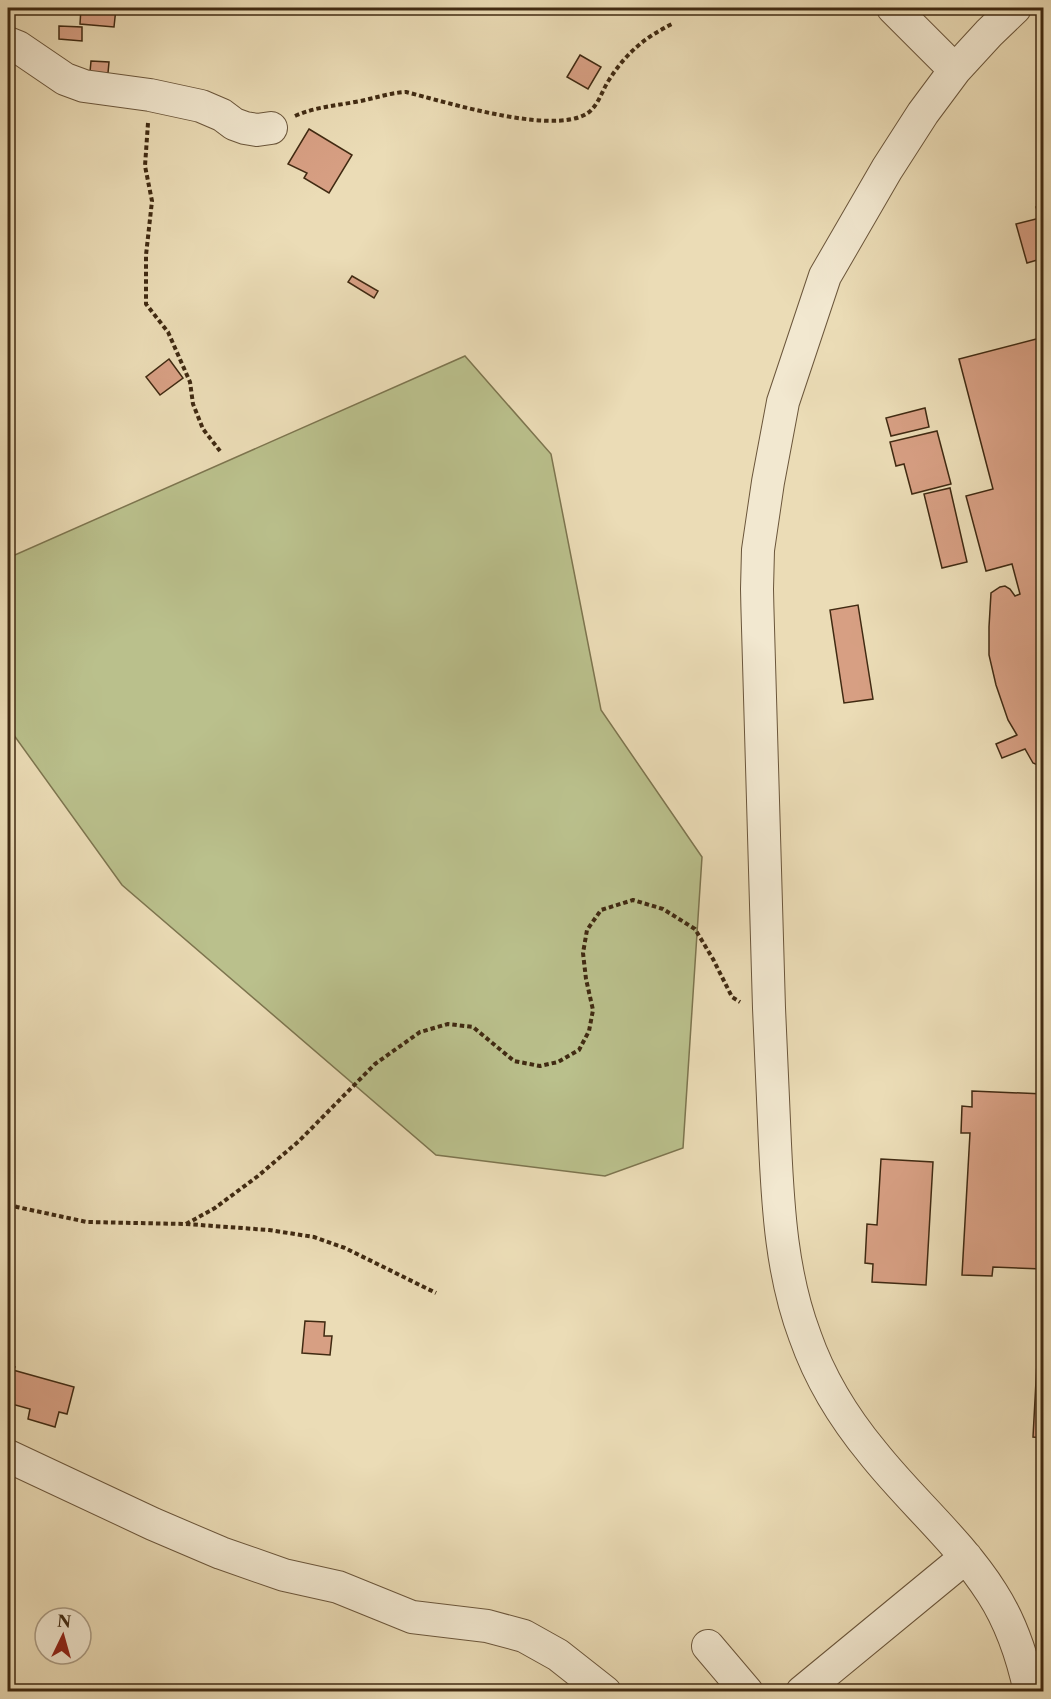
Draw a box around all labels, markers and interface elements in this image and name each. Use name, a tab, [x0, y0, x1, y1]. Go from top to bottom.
north arrow	[33, 1606, 93, 1666]
text: N	[57, 1610, 72, 1632]

